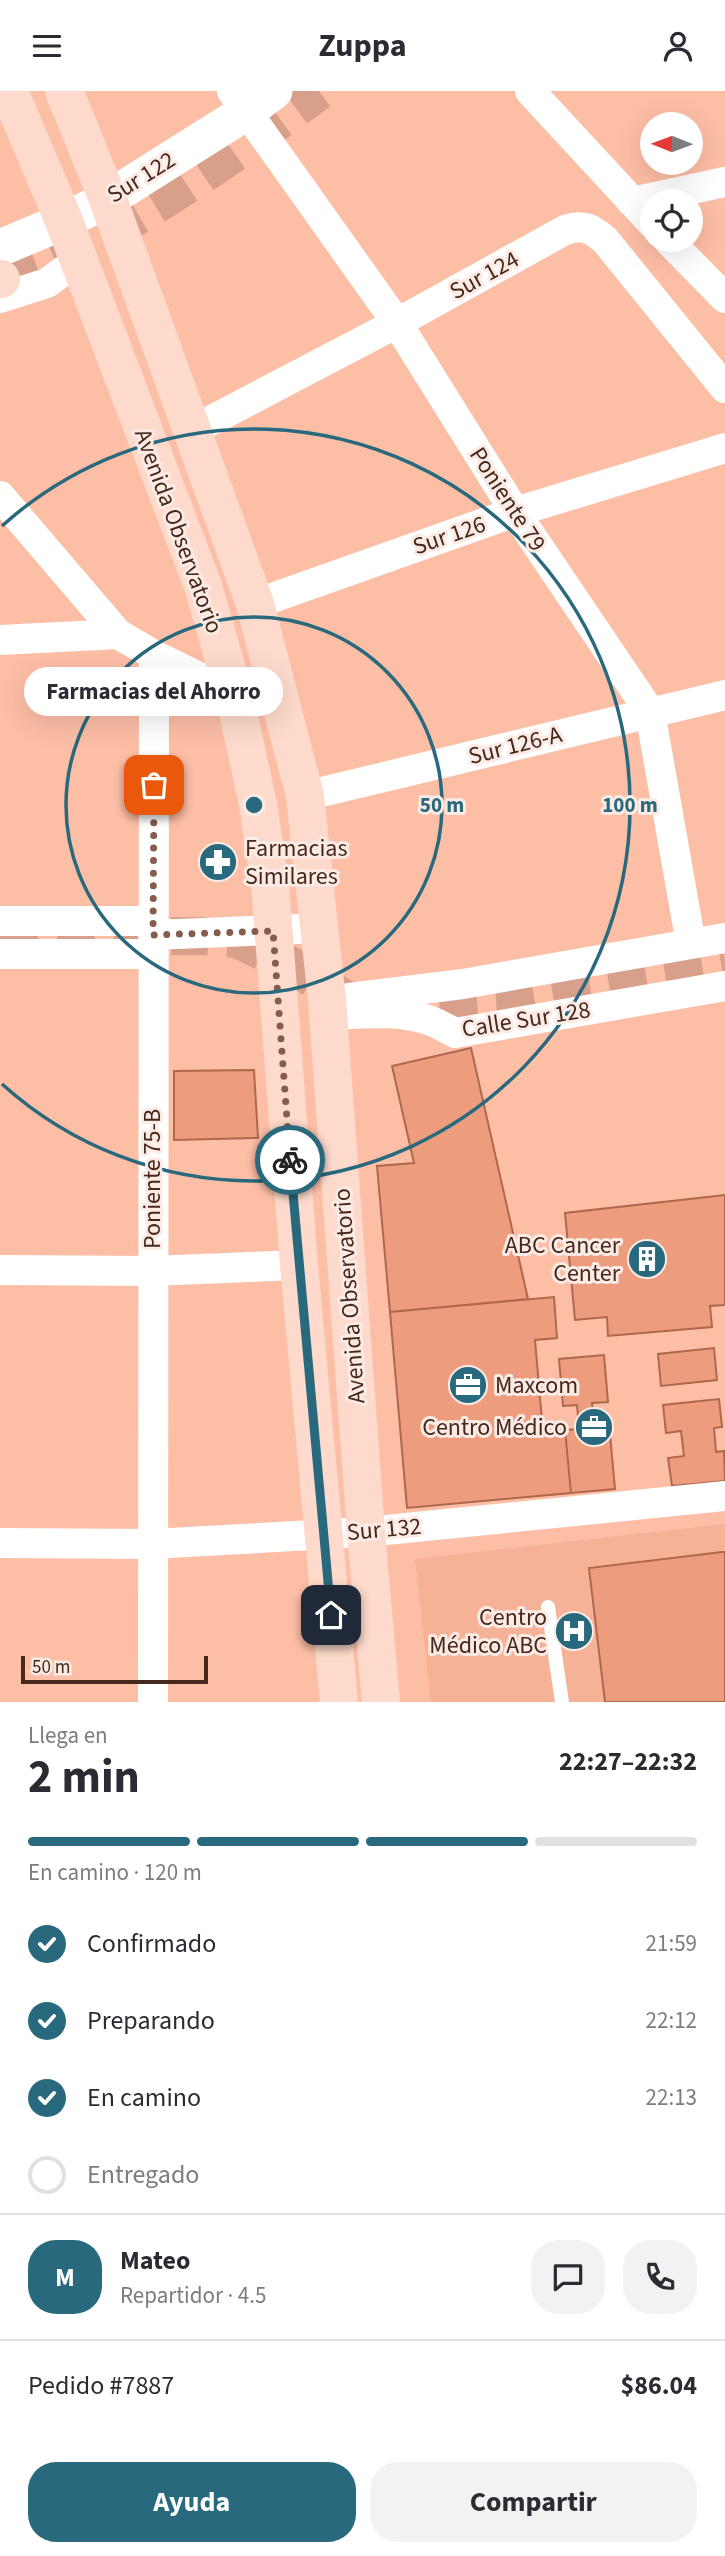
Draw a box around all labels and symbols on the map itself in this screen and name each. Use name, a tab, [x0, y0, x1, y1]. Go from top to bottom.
north arrow	[640, 112, 704, 175]
street label: Sur 122	[100, 143, 182, 212]
street label: Sur 124	[443, 242, 525, 309]
street label: Avenida Observatorio	[125, 424, 232, 639]
street label: Poniente 79	[461, 440, 555, 558]
street label: Sur 126	[408, 507, 490, 564]
callout: Farmacias del Ahorro	[24, 666, 284, 715]
street label: Sur 126-A	[465, 717, 566, 774]
pin	[124, 755, 184, 815]
text: 50 m	[420, 790, 464, 820]
text: 100 m	[602, 790, 658, 820]
centre of rings	[242, 793, 266, 817]
place label: Farmacias Similares	[245, 831, 347, 894]
pharmacy icon: Farmacias Similares	[197, 841, 239, 883]
street label: Calle Sur 128	[459, 992, 593, 1047]
street label: Poniente 75-B	[135, 1109, 170, 1249]
courier	[255, 1125, 325, 1195]
street label: Avenida Observatorio	[325, 1187, 374, 1405]
place label: ABC Cancer Center	[505, 1228, 621, 1291]
building icon: ABC Cancer Center	[626, 1238, 668, 1280]
office icon: Maxcom	[447, 1364, 489, 1406]
place label: Maxcom	[495, 1368, 578, 1403]
office icon: Centro Médico	[573, 1406, 615, 1448]
place label: Centro Médico	[422, 1410, 567, 1445]
street label: Sur 132	[345, 1509, 423, 1550]
pin	[301, 1585, 361, 1645]
place label: Centro Médico ABC	[429, 1600, 547, 1663]
hospital icon: Centro Médico ABC	[553, 1610, 595, 1652]
scale bar	[21, 1653, 208, 1685]

